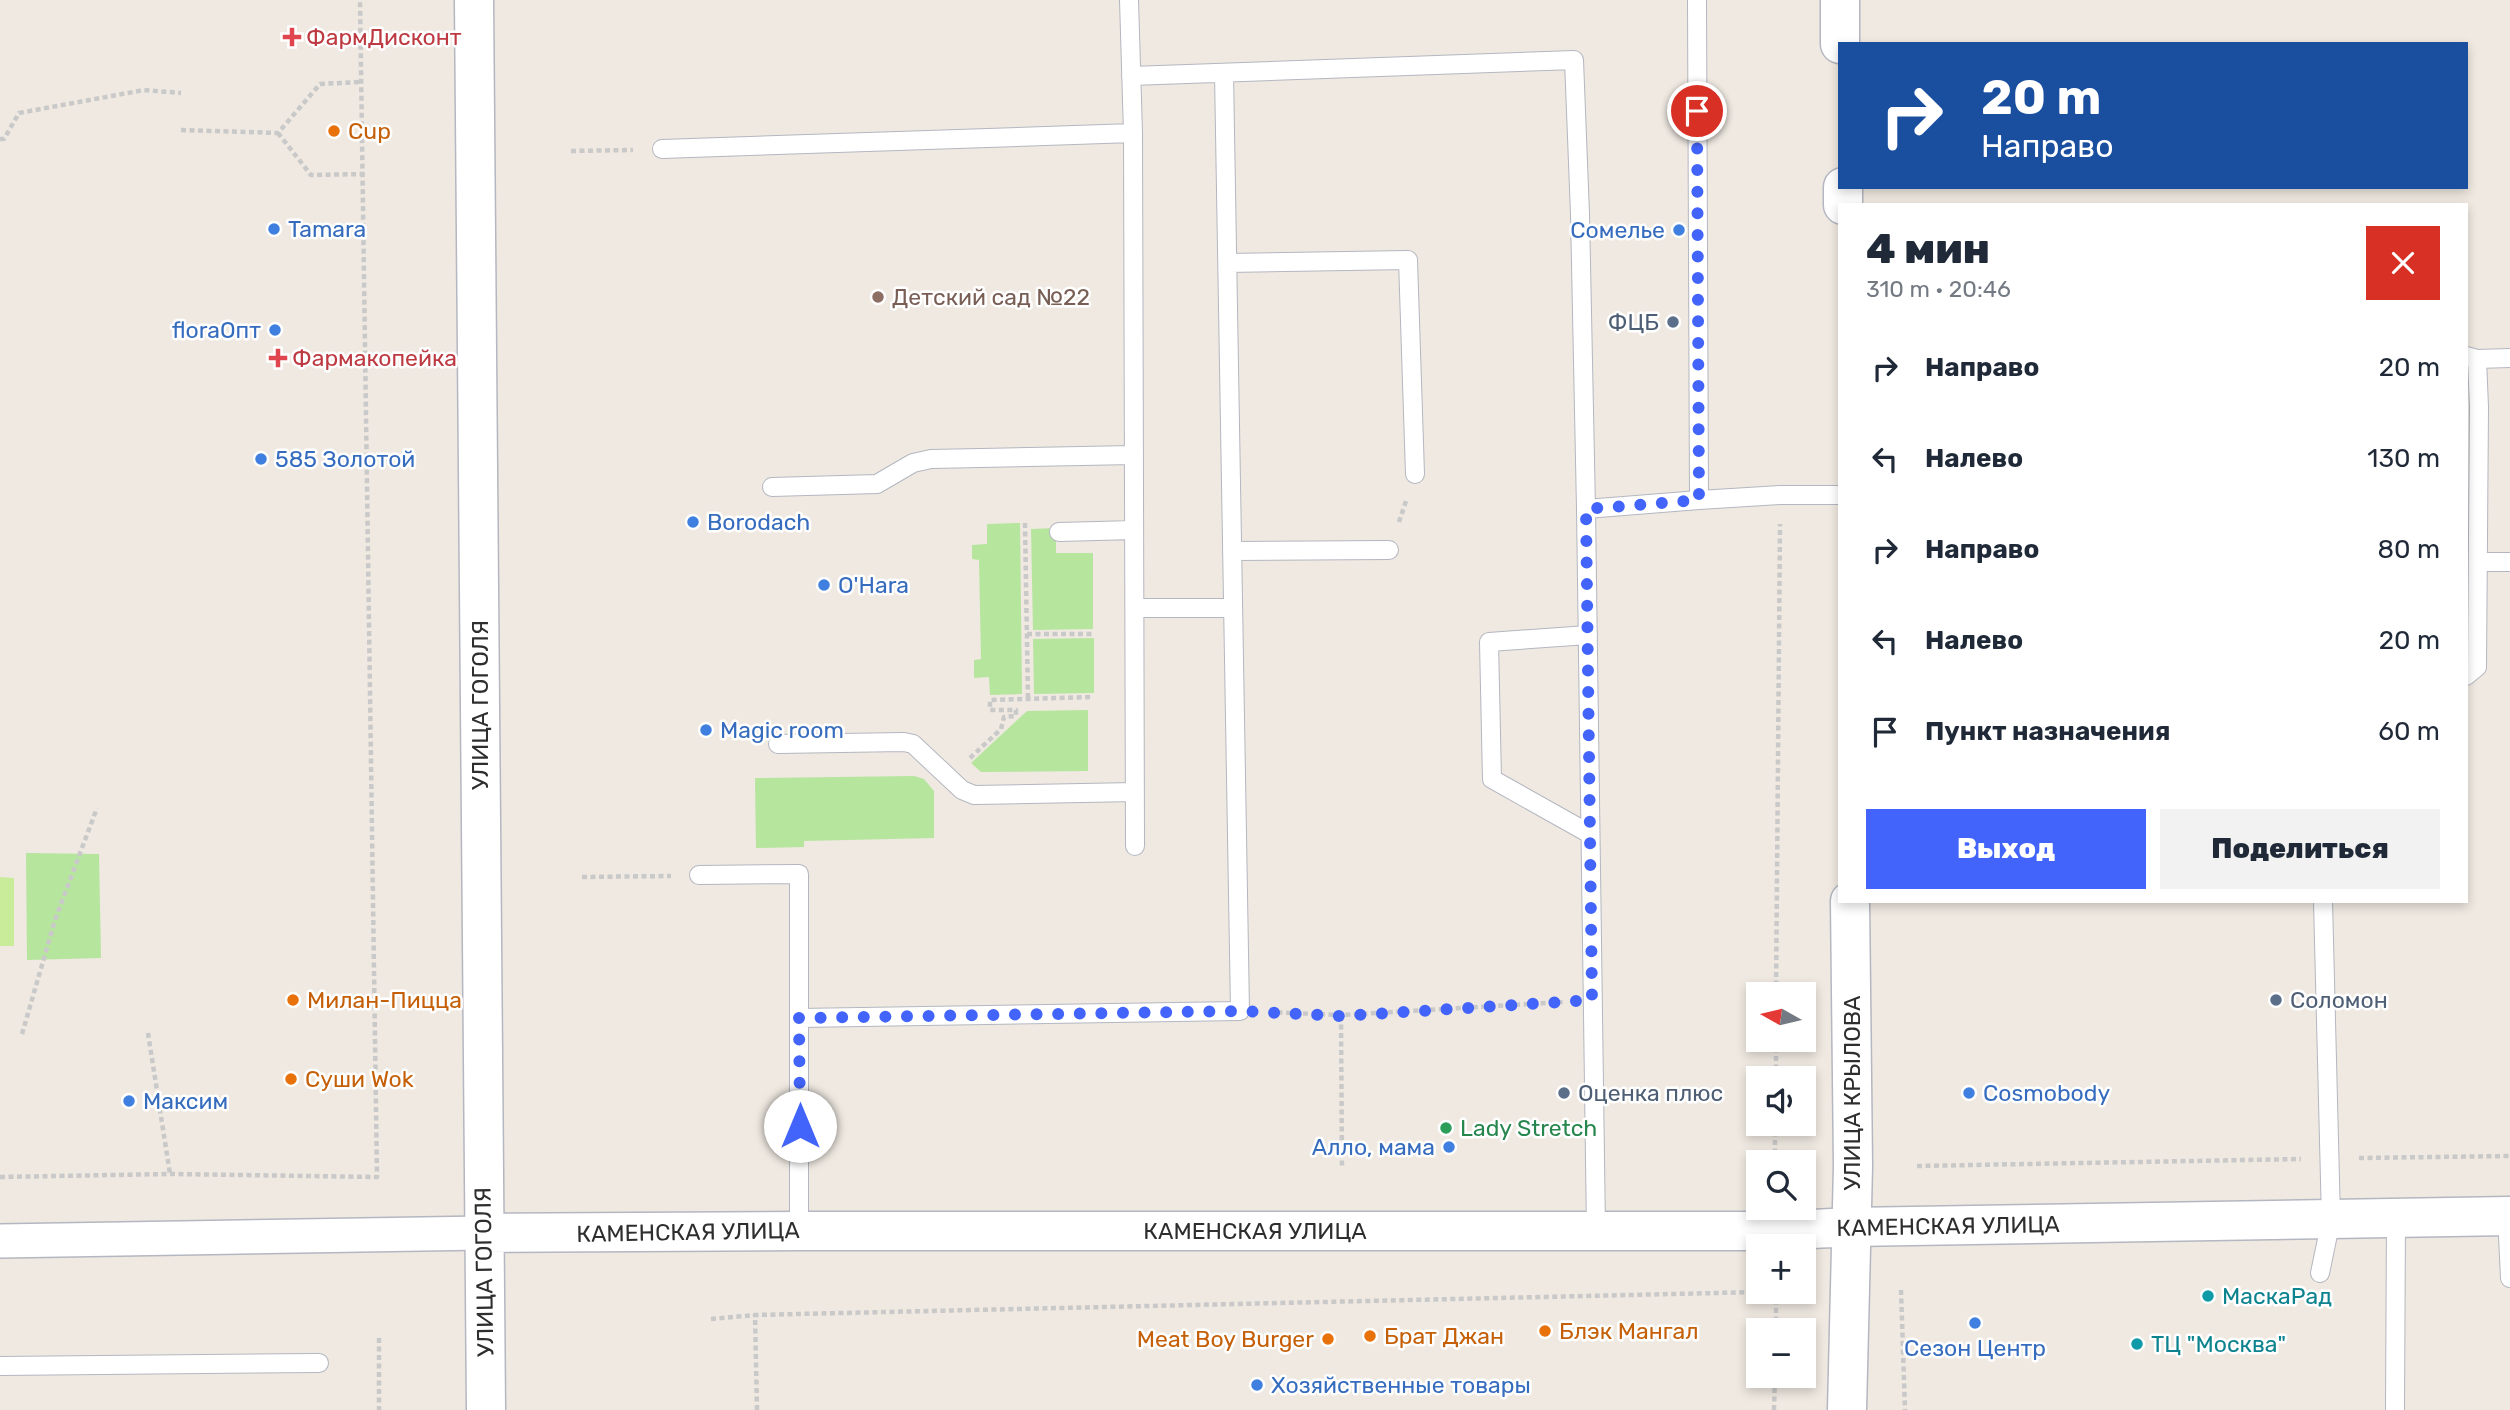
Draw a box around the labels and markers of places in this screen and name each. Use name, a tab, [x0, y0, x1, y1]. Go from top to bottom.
place label: ФармДисконт	[306, 23, 462, 51]
marker: ФармДисконт	[284, 29, 300, 45]
pin	[1667, 81, 1727, 141]
place label: Cup	[348, 117, 391, 145]
marker: Cup	[326, 123, 342, 139]
place label: Tamara	[288, 215, 366, 243]
place label: Сомелье	[1570, 216, 1665, 244]
marker: Tamara	[266, 221, 282, 237]
marker: Сомелье	[1671, 222, 1687, 238]
place label: Детский сад №22	[892, 283, 1090, 311]
marker: Детский сад №22	[870, 289, 886, 305]
place label: ФЦБ	[1608, 308, 1659, 336]
marker: ФЦБ	[1665, 314, 1681, 330]
place label: floraОпт	[172, 316, 261, 344]
marker: floraОпт	[267, 322, 283, 338]
place label: Фармакопейка	[292, 344, 457, 372]
marker: Фармакопейка	[270, 350, 286, 366]
place label: 585 Золотой	[275, 445, 415, 473]
marker: 585 Золотой	[253, 451, 269, 467]
place label: Borodach	[707, 508, 810, 536]
marker: Borodach	[685, 514, 701, 530]
place label: O'Hara	[838, 571, 909, 599]
marker: O'Hara	[816, 577, 832, 593]
place label: Magic room	[720, 716, 844, 744]
marker: Magic room	[698, 722, 714, 738]
place label: Милан-Пицца	[307, 986, 462, 1014]
place label: Соломон	[2290, 986, 2388, 1014]
marker: Милан-Пицца	[285, 992, 301, 1008]
marker: Соломон	[2268, 992, 2284, 1008]
place label: Суши Wok	[305, 1065, 414, 1093]
marker: Суши Wok	[283, 1071, 299, 1087]
place label: Оценка плюс	[1578, 1079, 1723, 1107]
place label: Cosmobody	[1983, 1079, 2110, 1107]
marker: Оценка плюс	[1556, 1085, 1572, 1101]
marker: Cosmobody	[1961, 1085, 1977, 1101]
place label: Максим	[143, 1087, 228, 1115]
marker: Максим	[121, 1093, 137, 1109]
place label: Lady Stretch	[1460, 1114, 1597, 1142]
marker: Lady Stretch	[1438, 1120, 1454, 1136]
place label: Алло, мама	[1312, 1133, 1435, 1161]
marker: Алло, мама	[1441, 1139, 1457, 1155]
place label: МаскаРад	[2222, 1282, 2332, 1310]
marker: МаскаРад	[2200, 1288, 2216, 1304]
marker: Сезон Центр	[1967, 1315, 1983, 1331]
place label: Блэк Мангал	[1559, 1317, 1699, 1345]
place label: Брат Джан	[1384, 1322, 1504, 1350]
marker: Блэк Мангал	[1537, 1323, 1553, 1339]
place label: Meat Boy Burger	[1137, 1325, 1314, 1353]
marker: Брат Джан	[1362, 1328, 1378, 1344]
place label: ТЦ "Москва"	[2151, 1330, 2286, 1358]
marker: Meat Boy Burger	[1320, 1331, 1336, 1347]
place label: Сезон Центр	[1904, 1334, 2046, 1362]
marker: ТЦ "Москва"	[2129, 1336, 2145, 1352]
place label: Хозяйственные товары	[1271, 1371, 1531, 1399]
marker: Хозяйственные товары	[1249, 1377, 1265, 1393]

